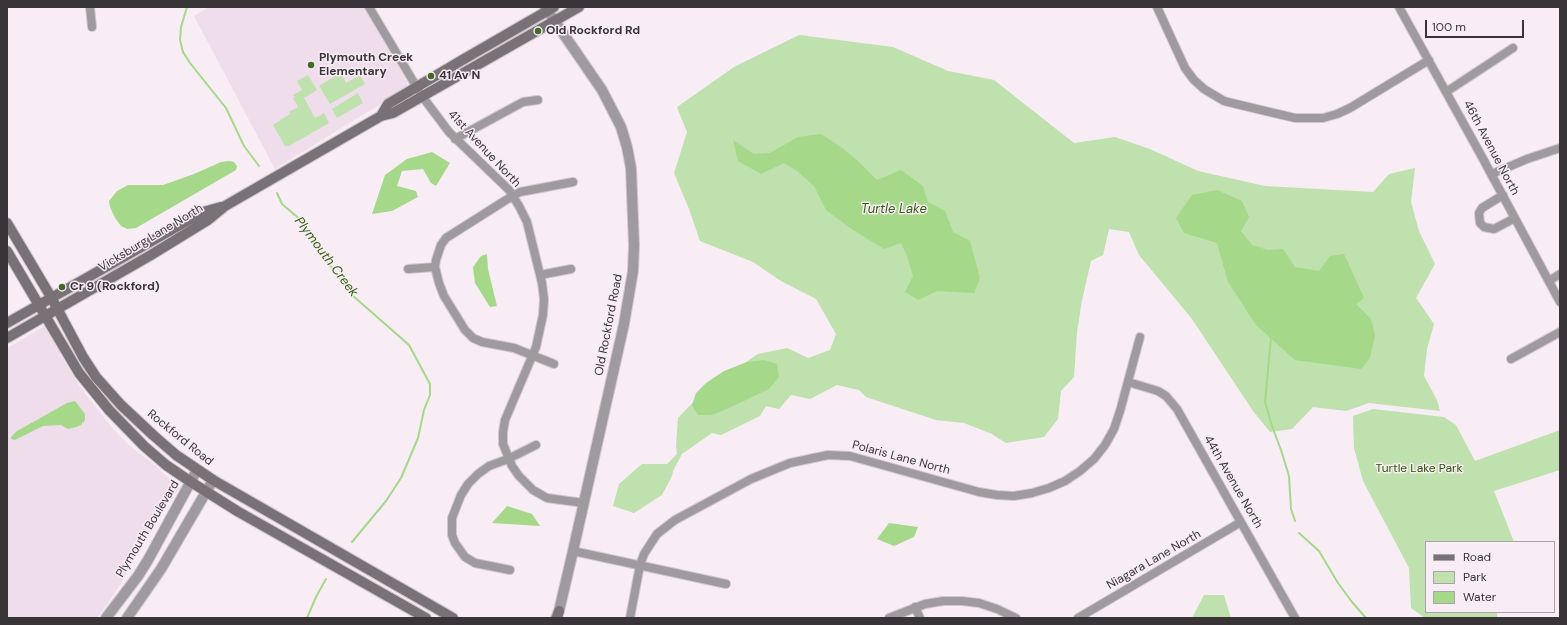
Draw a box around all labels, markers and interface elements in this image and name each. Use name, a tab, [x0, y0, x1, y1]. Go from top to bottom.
scale bar	[1427, 12, 1526, 38]
text: 100 m	[1432, 19, 1466, 35]
place label: Old Rockford Rd	[546, 24, 640, 38]
marker: Old Rockford Rd	[533, 26, 543, 36]
place label: Plymouth Creek Elementary	[319, 51, 413, 79]
marker: Plymouth Creek Elementary	[306, 60, 316, 70]
place label: 41 Av N	[439, 69, 480, 83]
marker: 41 Av N	[426, 71, 436, 81]
street label: 46th Avenue North	[1460, 98, 1522, 198]
street label: 41st Avenue North	[445, 107, 523, 191]
street label: Vicksburg Lane North	[96, 201, 206, 275]
water label: Turtle Lake	[861, 202, 927, 218]
water label: Plymouth Creek	[291, 214, 361, 300]
street label: Old Rockford Road	[592, 273, 626, 377]
place label: Cr 9 (Rockford)	[70, 280, 160, 294]
marker: Cr 9 (Rockford)	[57, 282, 67, 292]
street label: Rockford Road	[144, 407, 216, 469]
street label: 44th Avenue North	[1201, 433, 1265, 531]
street label: Polaris Lane North	[851, 438, 951, 478]
park label: Turtle Lake Park	[1375, 462, 1463, 476]
street label: Plymouth Boulevard	[113, 478, 183, 580]
street label: Niagara Lane North	[1104, 527, 1204, 593]
legend	[1425, 541, 1555, 613]
text: Road	[1463, 549, 1491, 565]
text: Park	[1463, 569, 1487, 585]
text: Water	[1463, 589, 1496, 605]

